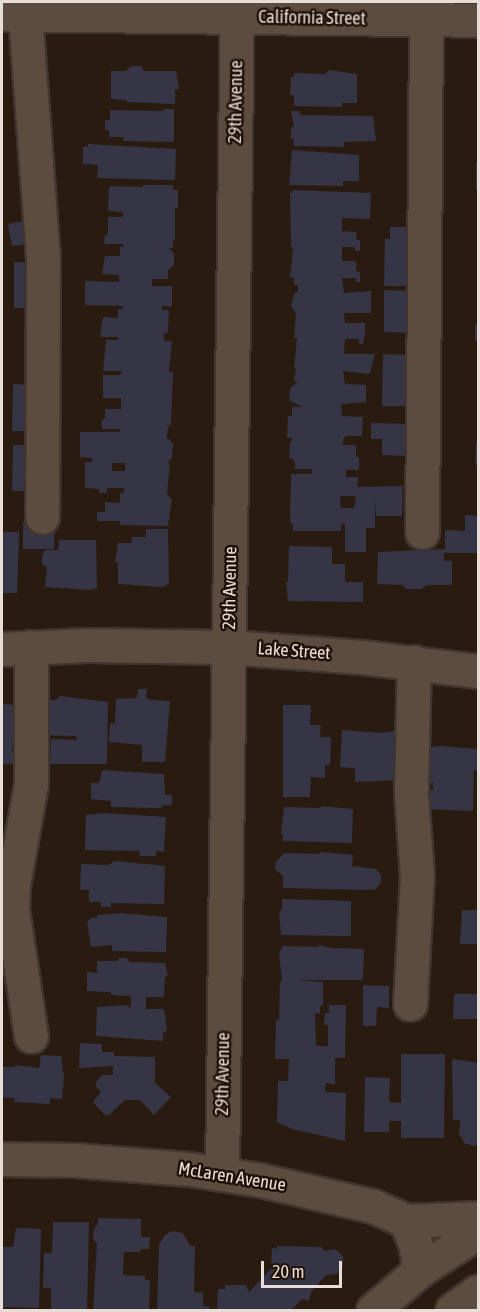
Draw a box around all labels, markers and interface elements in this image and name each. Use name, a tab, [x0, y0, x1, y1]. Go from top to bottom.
street label: California Street	[258, 6, 366, 30]
street label: 29th Avenue	[224, 60, 248, 144]
street label: 29th Avenue	[218, 546, 242, 630]
street label: Lake Street	[257, 638, 331, 664]
street label: 29th Avenue	[211, 1032, 235, 1116]
street label: McLaren Avenue	[177, 1158, 287, 1196]
scale bar	[264, 1249, 345, 1287]
text: 20 m	[272, 1261, 304, 1282]

